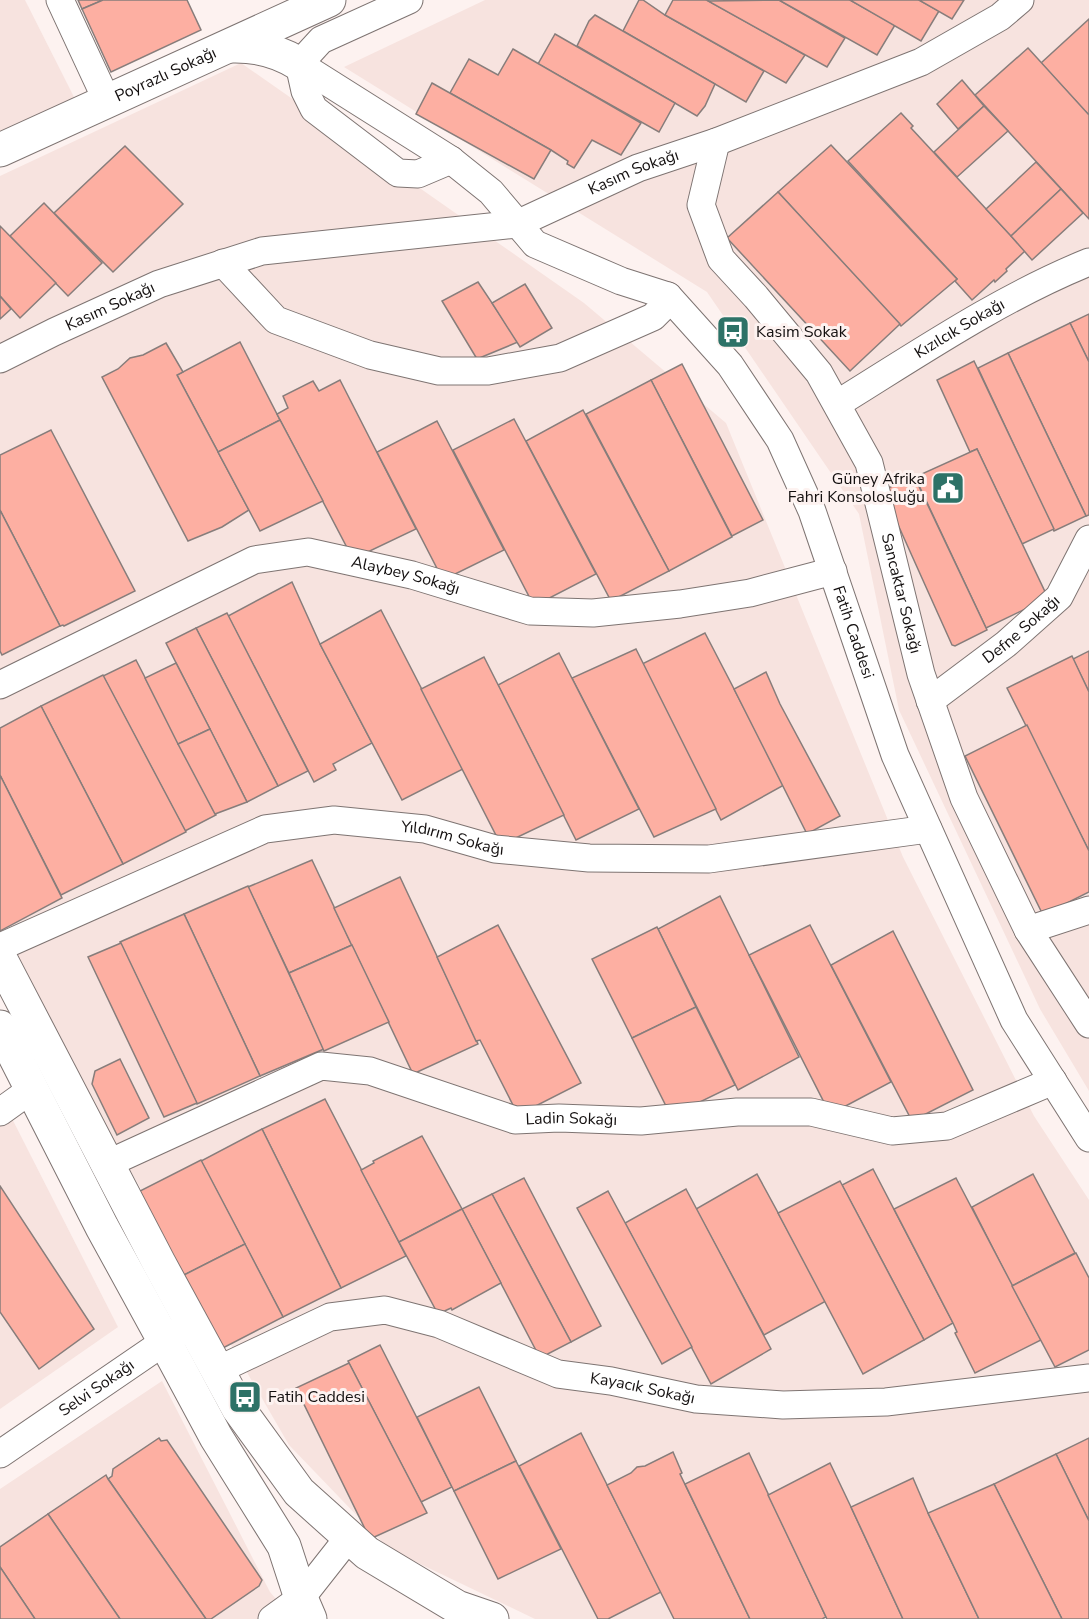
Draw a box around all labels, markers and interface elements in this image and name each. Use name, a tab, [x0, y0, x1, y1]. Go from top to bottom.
street label: Poyrazlı Sokağı	[111, 42, 220, 107]
street label: Kasım Sokağı	[585, 144, 682, 201]
street label: Kasım Sokağı	[62, 276, 158, 336]
street label: Kızılcık Sokağı	[910, 293, 1009, 364]
bus stop icon: Kasim Sokak	[715, 314, 751, 350]
place label: Kasim Sokak	[756, 321, 848, 343]
place label: Güney Afrika Fahri Konsolosluğu	[788, 468, 925, 508]
public building icon: Güney Afrika Fahri Konsolosluğu	[930, 470, 966, 506]
street label: Sancaktar Sokağı	[876, 531, 927, 656]
street label: Alaybey Sokağı	[349, 551, 463, 600]
street label: Fatih Caddesi	[827, 583, 879, 682]
street label: Defne Sokağı	[978, 590, 1065, 669]
street label: Yıldırım Sokağı	[399, 816, 505, 861]
street label: Ladin Sokağı	[525, 1107, 617, 1131]
street label: Selvi Sokağı	[54, 1354, 139, 1422]
street label: Kayacık Sokağı	[589, 1367, 697, 1409]
bus stop icon: Fatih Caddesi	[227, 1379, 263, 1415]
place label: Fatih Caddesi	[268, 1386, 365, 1408]

